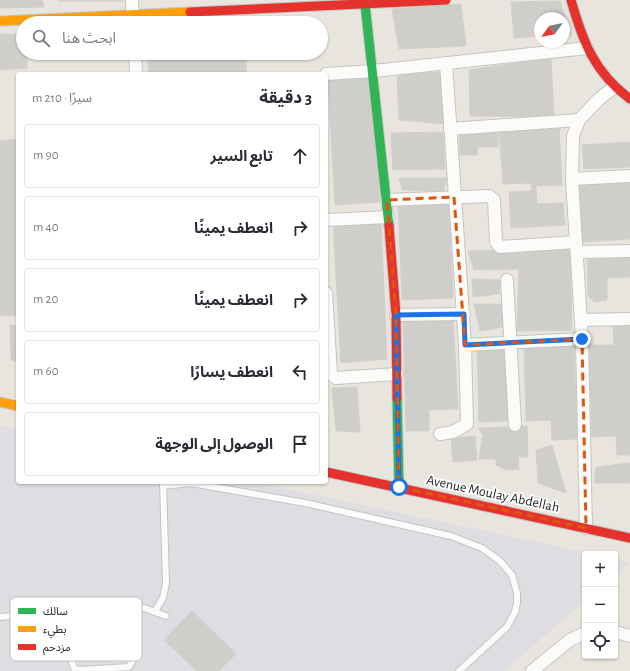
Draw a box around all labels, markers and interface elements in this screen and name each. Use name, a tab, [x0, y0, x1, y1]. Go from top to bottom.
north arrow	[534, 12, 570, 48]
search box	[16, 16, 328, 60]
icon: search	[30, 27, 52, 49]
text: ابحث هنا	[62, 31, 116, 46]
text: 3 دقيقة	[259, 89, 312, 106]
text: سيرًا · 210 m	[32, 92, 92, 105]
icon: ahead	[289, 145, 311, 167]
text: 90 m	[33, 149, 59, 162]
text: تابع السير	[211, 149, 273, 164]
icon: right	[289, 217, 311, 239]
text: 40 m	[33, 221, 59, 234]
text: انعطف يمينًا	[194, 221, 273, 236]
icon: right	[289, 289, 311, 311]
text: 20 m	[33, 293, 58, 306]
text: انعطف يمينًا	[194, 293, 273, 308]
route end	[573, 330, 591, 348]
icon: left	[289, 361, 311, 383]
text: 60 m	[33, 365, 59, 378]
text: انعطف يسارًا	[190, 365, 273, 380]
icon: arrive	[289, 433, 311, 455]
text: الوصول إلى الوجهة	[155, 437, 273, 452]
street label: Avenue Moulay Abdellah	[425, 473, 561, 515]
route start	[390, 478, 408, 496]
map controls	[582, 551, 618, 659]
button: +	[582, 551, 618, 587]
button: −	[582, 587, 618, 623]
legend	[10, 597, 142, 661]
text: سالك	[43, 606, 68, 617]
button: locate	[582, 623, 618, 659]
text: بطيء	[43, 624, 66, 639]
text: مزدحم	[43, 642, 71, 656]

